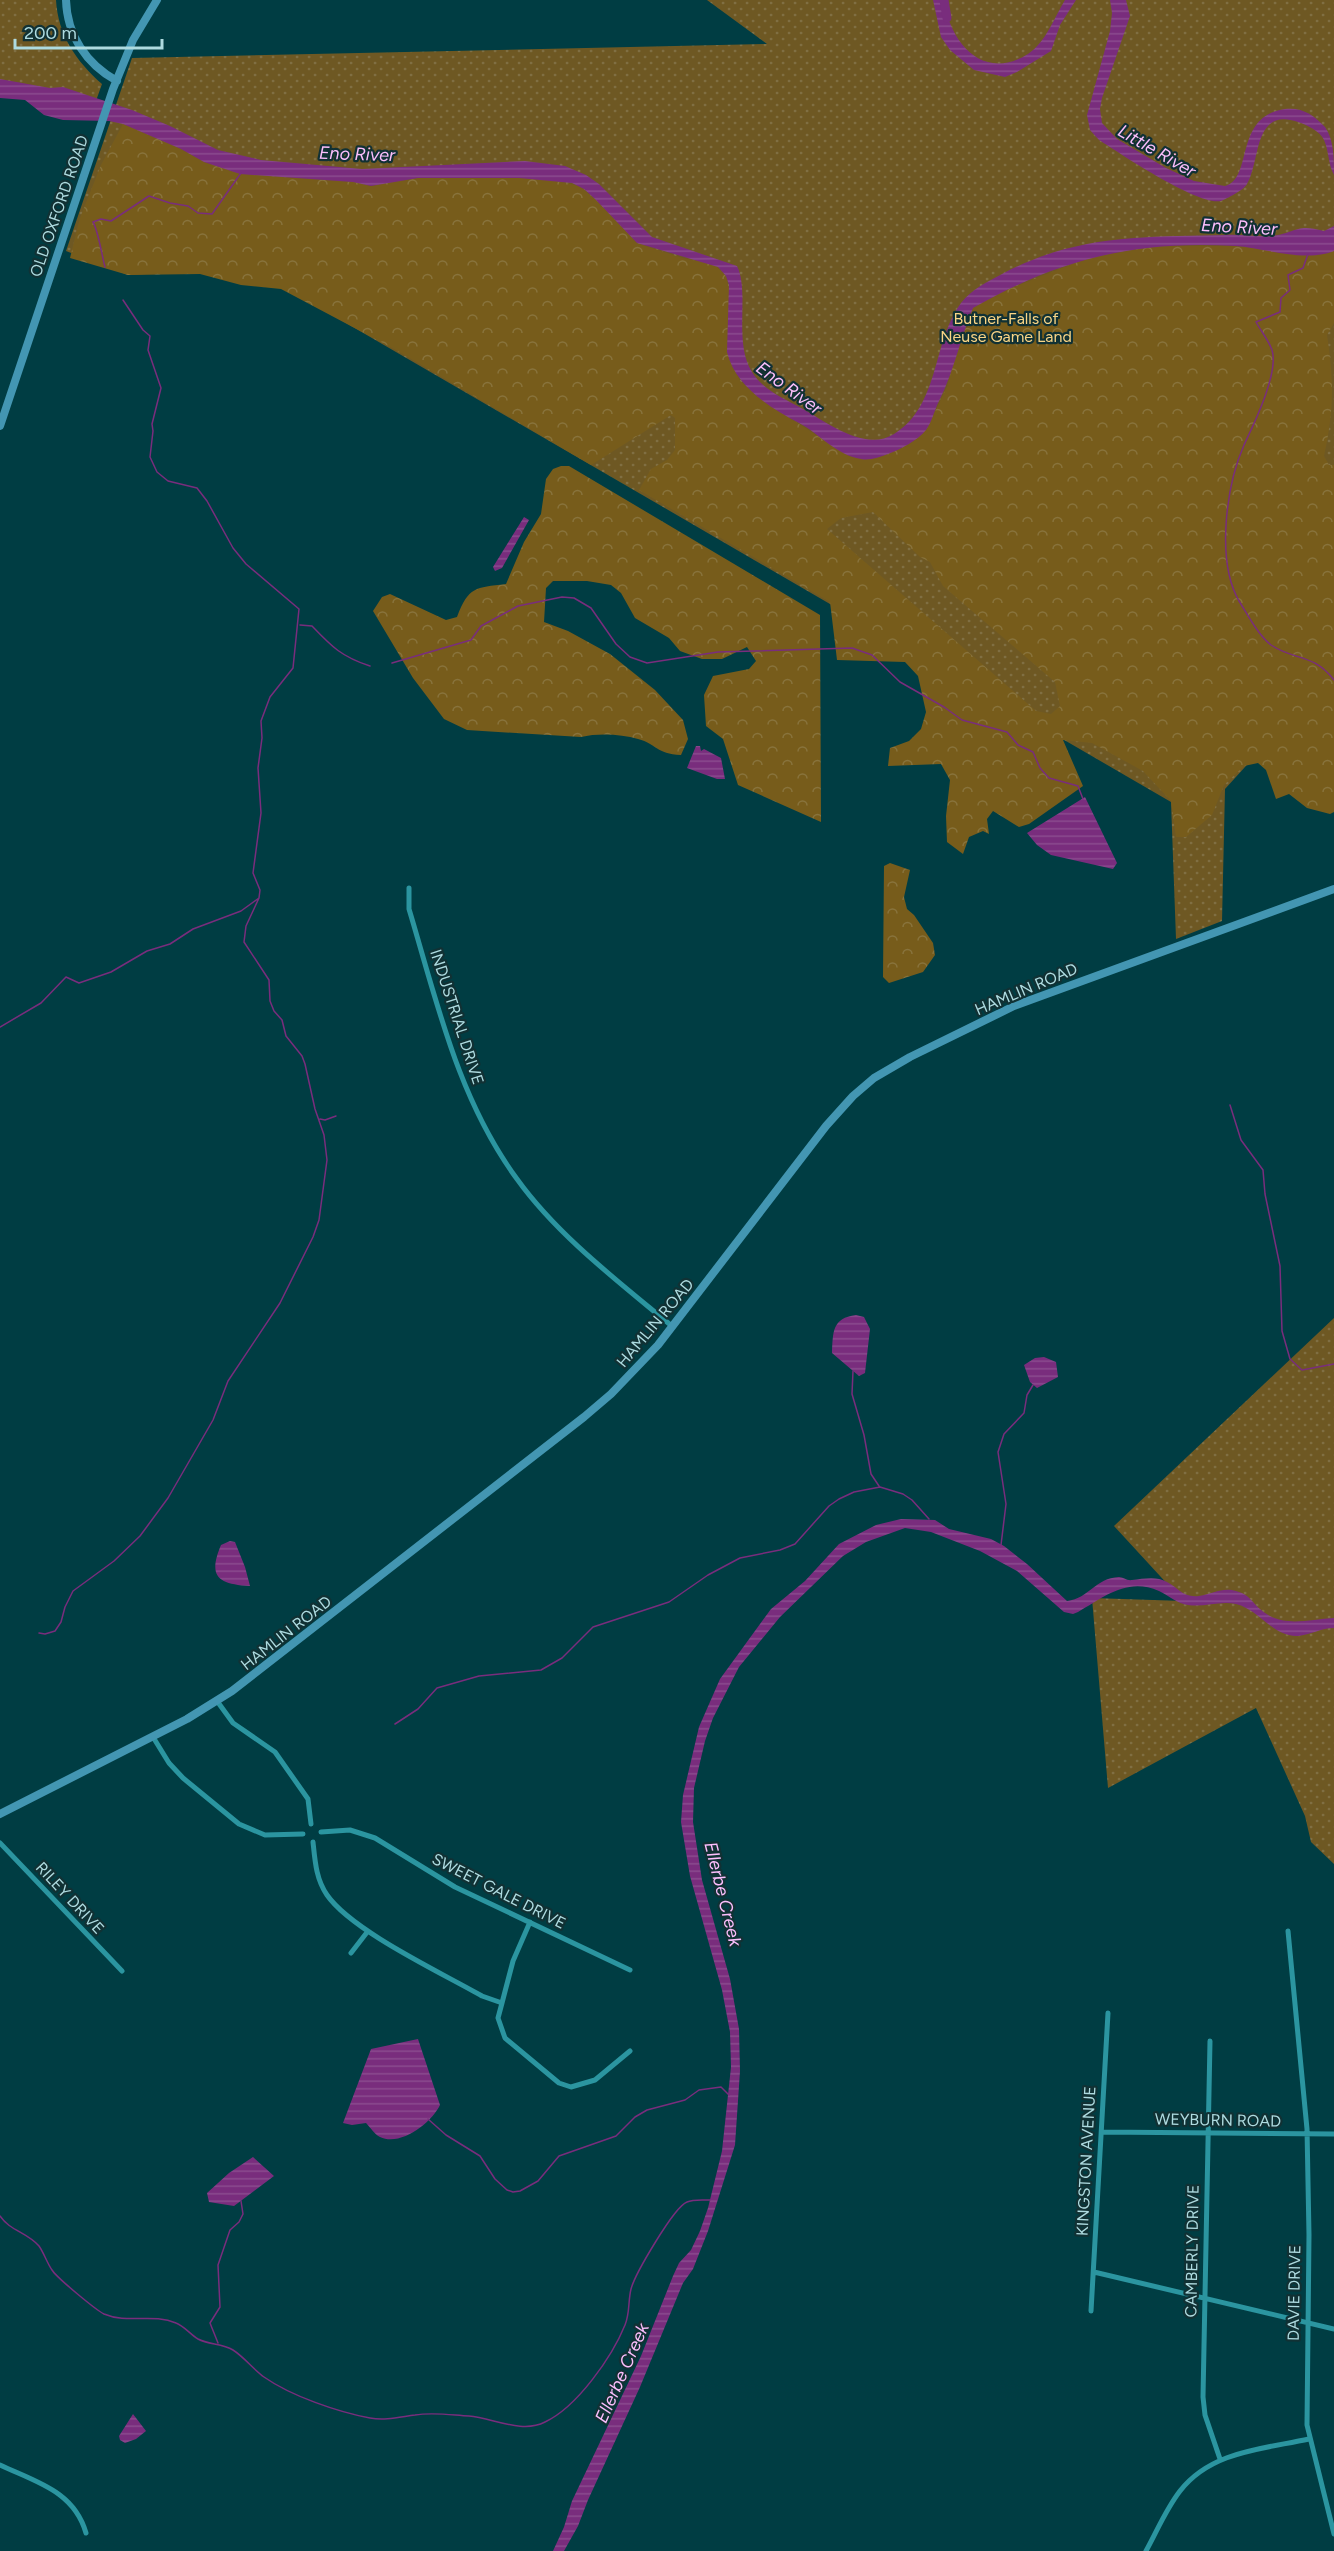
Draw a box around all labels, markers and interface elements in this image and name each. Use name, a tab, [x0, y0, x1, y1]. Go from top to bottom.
scale bar	[15, 12, 162, 50]
text: 200 m	[24, 22, 77, 44]
water label: Little River	[1114, 120, 1201, 183]
street label: OLD OXFORD ROAD	[26, 133, 92, 279]
water label: Eno River	[319, 142, 396, 166]
water label: Eno River	[1200, 214, 1279, 240]
park label: Butner-Falls of Neuse Game Land	[940, 309, 1072, 346]
water label: Eno River	[752, 357, 827, 420]
street label: INDUSTRIAL DRIVE	[426, 947, 488, 1087]
street label: HAMLIN ROAD	[972, 959, 1080, 1019]
street label: HAMLIN ROAD	[612, 1275, 698, 1371]
street label: HAMLIN ROAD	[237, 1592, 335, 1674]
water label: Ellerbe Creek	[699, 1839, 747, 1950]
street label: SWEET GALE DRIVE	[429, 1849, 569, 1933]
street label: RILEY DRIVE	[32, 1858, 108, 1938]
street label: KINGSTON AVENUE	[1073, 2086, 1099, 2236]
street label: WEYBURN ROAD	[1155, 2109, 1281, 2131]
street label: CAMBERLY DRIVE	[1181, 2184, 1203, 2318]
street label: DAVIE DRIVE	[1284, 2245, 1304, 2341]
water label: Ellerbe Creek	[590, 2318, 654, 2426]

